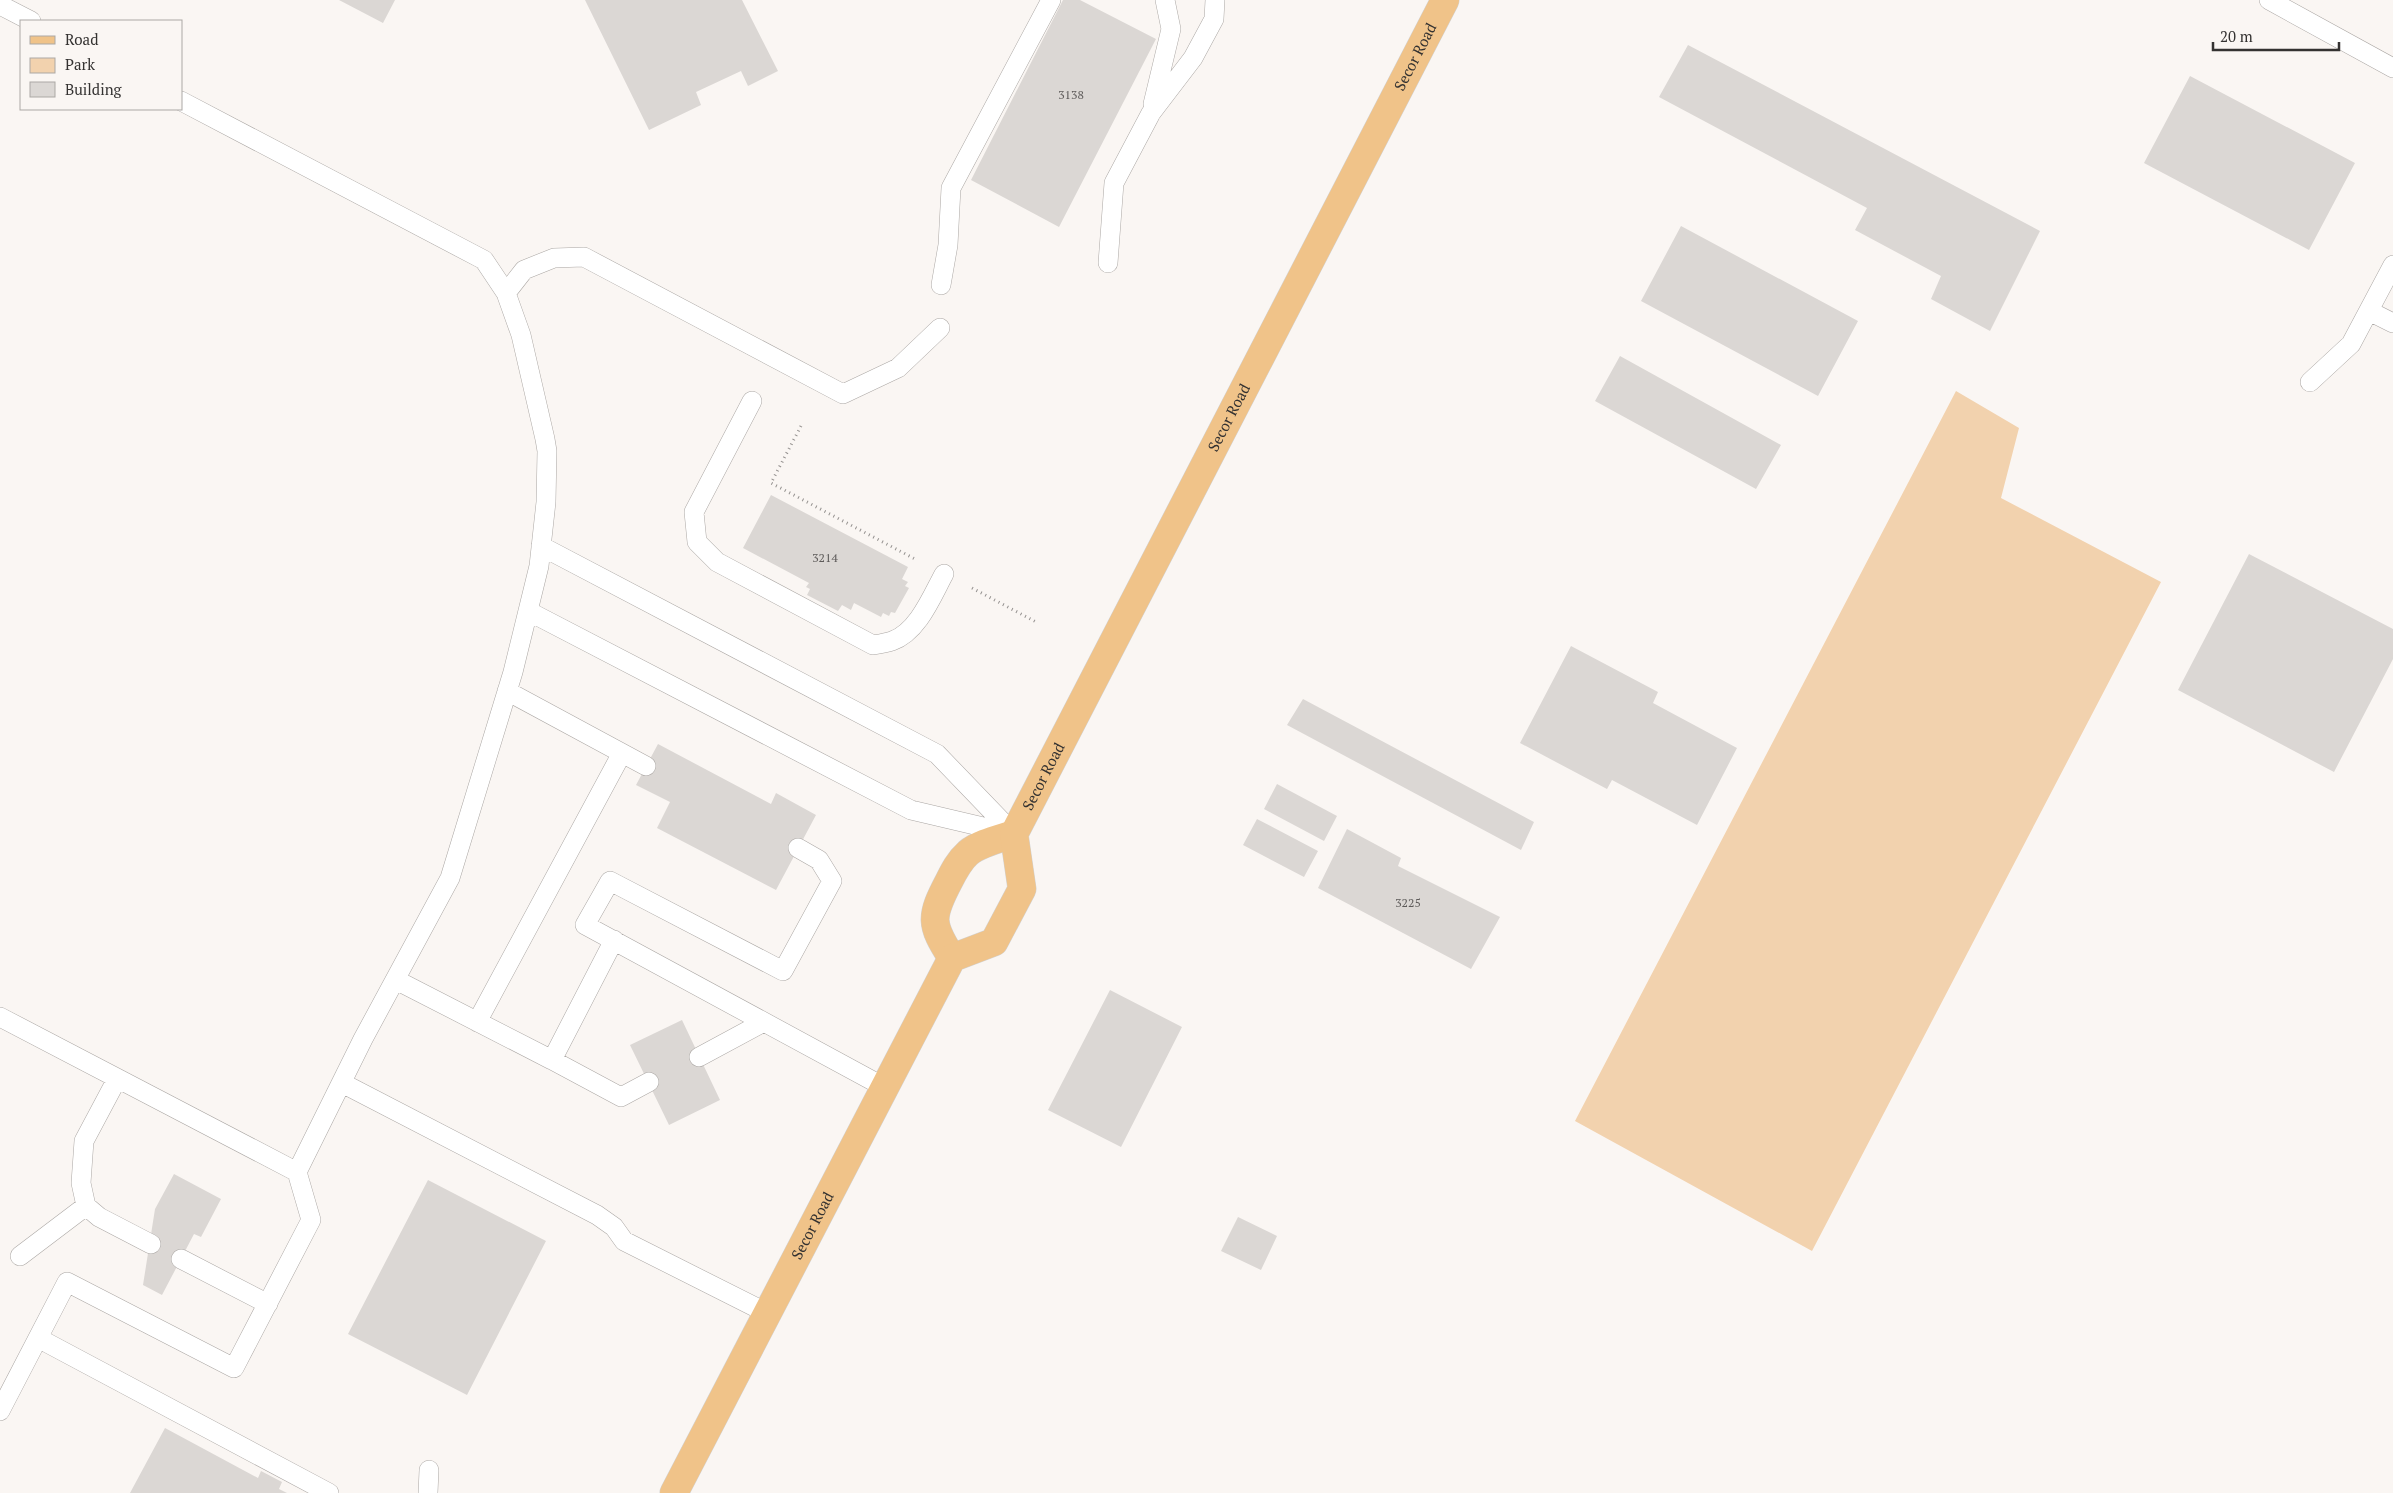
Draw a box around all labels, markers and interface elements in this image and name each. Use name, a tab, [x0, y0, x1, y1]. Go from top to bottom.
street label: Secor Road	[1389, 19, 1440, 94]
legend	[20, 20, 182, 110]
scale bar	[2213, 20, 2339, 52]
text: 20 m	[2220, 26, 2253, 46]
text: Road	[65, 29, 98, 49]
text: Park	[65, 54, 95, 74]
text: Building	[65, 79, 123, 99]
house number: 3138	[1058, 87, 1084, 102]
street label: Secor Road	[1202, 380, 1254, 454]
house number: 3214	[812, 550, 838, 565]
street label: Secor Road	[1017, 739, 1069, 813]
house number: 3225	[1395, 895, 1421, 910]
street label: Secor Road	[786, 1188, 838, 1263]

